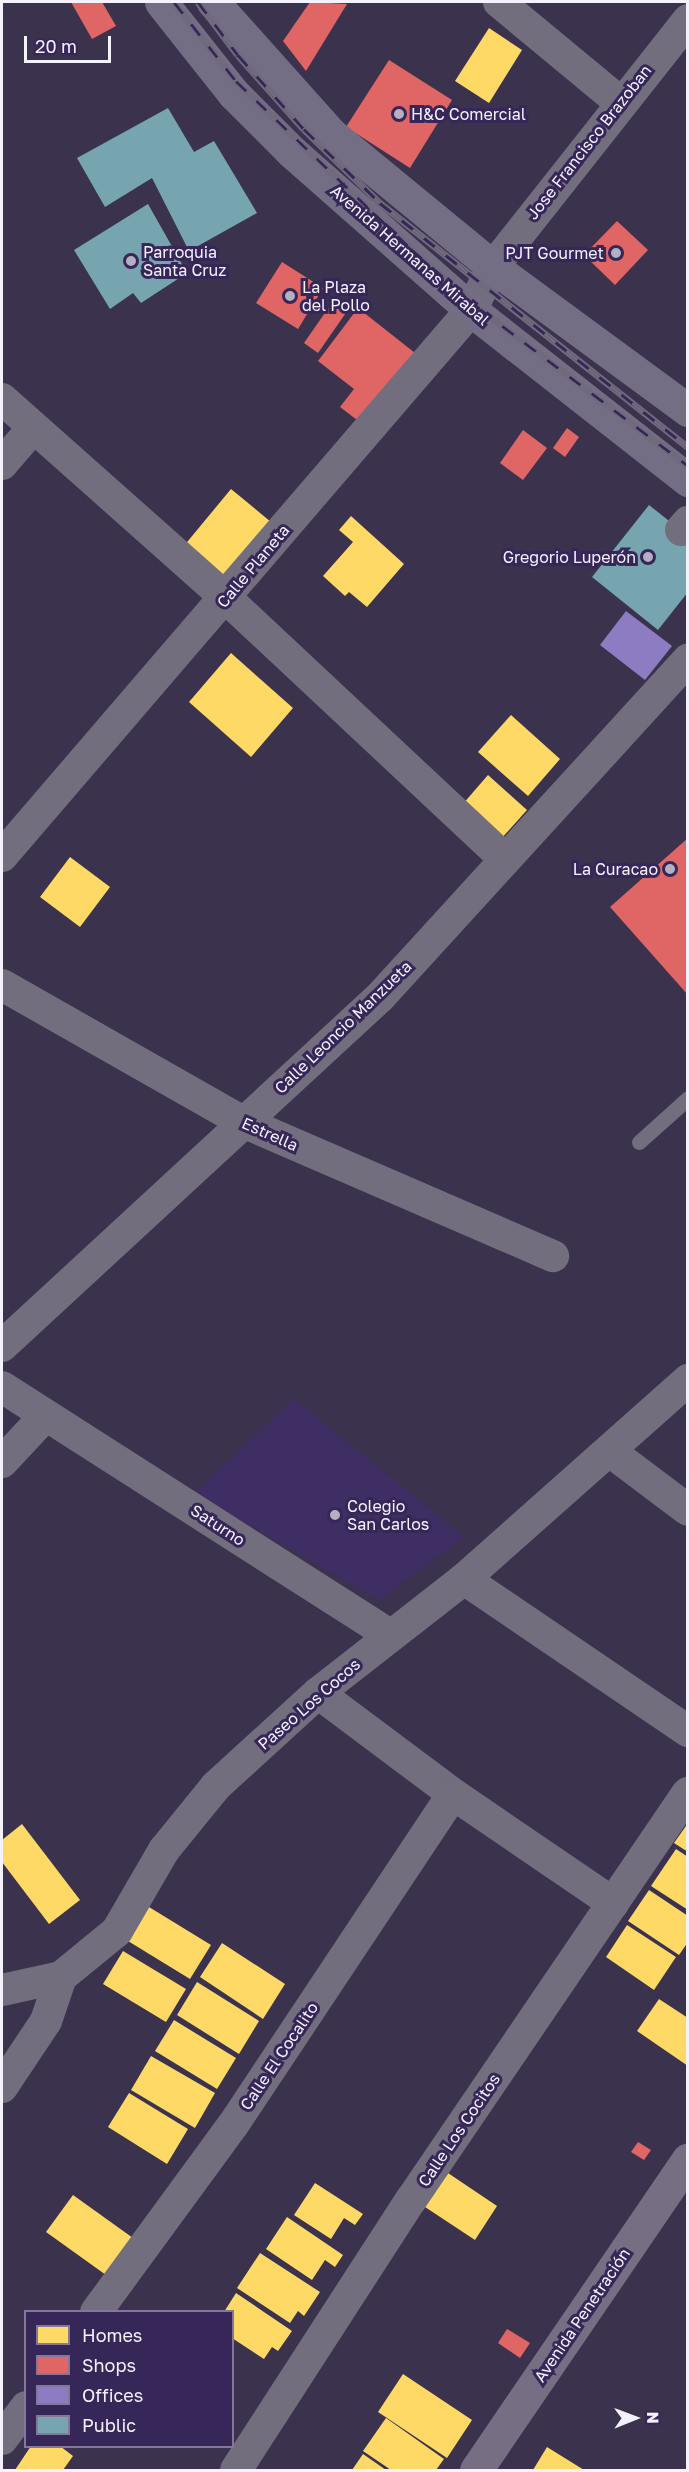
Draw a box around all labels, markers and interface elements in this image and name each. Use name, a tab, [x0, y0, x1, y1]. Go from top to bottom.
scale bar	[27, 24, 114, 62]
text: 20 m	[35, 35, 77, 57]
street label: Jose Francisco Brazoban	[523, 61, 655, 223]
place label: H&C Comercial	[411, 104, 526, 124]
marker: H&C Comercial	[392, 107, 406, 121]
street label: Avenida Hermanas Mirabal	[327, 181, 493, 329]
place label: Parroquia Santa Cruz	[143, 242, 226, 280]
place label: PJT Gourmet	[505, 243, 604, 263]
marker: PJT Gourmet	[609, 246, 623, 260]
marker: Parroquia Santa Cruz	[124, 254, 138, 268]
place label: La Plaza del Pollo	[302, 277, 370, 315]
marker: La Plaza del Pollo	[283, 289, 297, 303]
street label: Calle Planeta	[213, 521, 293, 611]
place label: Gregorio Luperón	[503, 547, 636, 567]
marker: Gregorio Luperón	[641, 550, 655, 564]
place label: La Curacao	[573, 859, 658, 879]
marker: La Curacao	[663, 862, 677, 876]
street label: Calle Leoncio Manzueta	[271, 957, 415, 1097]
street label: Estrella	[239, 1113, 301, 1155]
place label: Colegio San Carlos	[347, 1496, 429, 1534]
street label: Saturno	[187, 1500, 249, 1550]
marker: Colegio San Carlos	[328, 1508, 342, 1522]
street label: Paseo Los Cocos	[254, 1654, 364, 1754]
street label: Calle El Cocalito	[236, 1998, 322, 2114]
street label: Calle Los Cocitos	[414, 2070, 504, 2190]
street label: Avenida Penetración	[530, 2244, 634, 2386]
legend	[24, 2310, 234, 2448]
text: Homes	[82, 2324, 142, 2346]
text: Shops	[82, 2354, 136, 2376]
text: Offices	[82, 2384, 143, 2406]
north arrow	[605, 2388, 665, 2448]
text: N	[643, 2411, 663, 2424]
text: Public	[82, 2414, 136, 2436]

